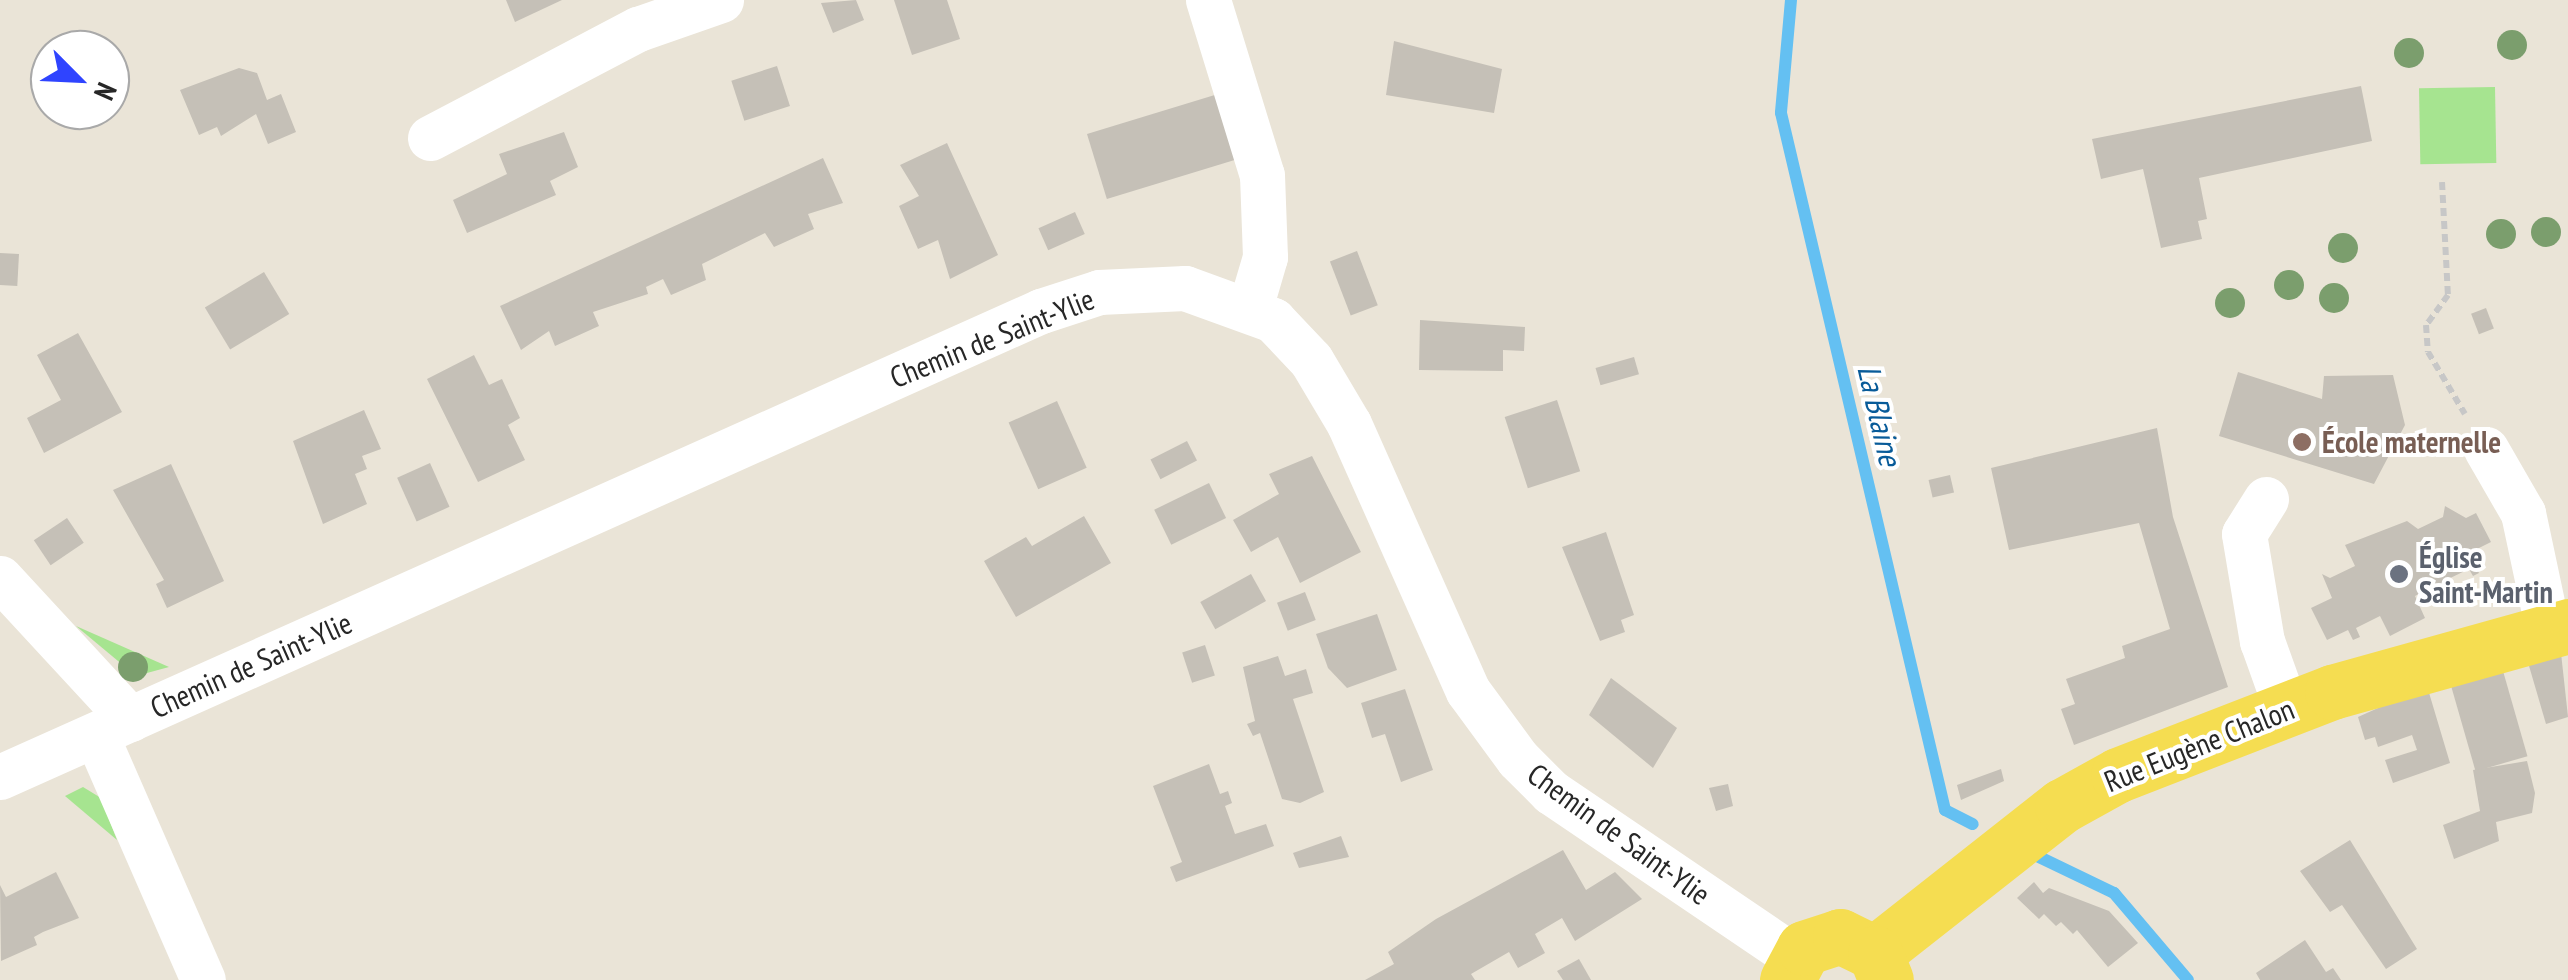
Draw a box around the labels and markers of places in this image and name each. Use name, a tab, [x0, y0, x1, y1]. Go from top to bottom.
place label: École maternelle	[2322, 424, 2501, 460]
marker: École maternelle	[2291, 431, 2313, 453]
place label: Église Saint-Martin	[2419, 539, 2553, 610]
marker: Église Saint-Martin	[2388, 563, 2410, 585]

